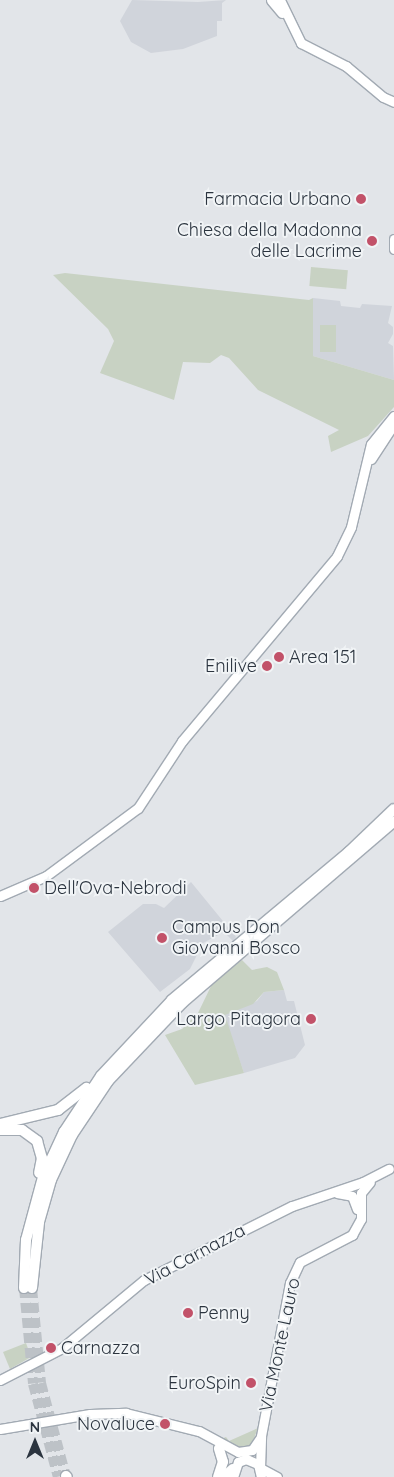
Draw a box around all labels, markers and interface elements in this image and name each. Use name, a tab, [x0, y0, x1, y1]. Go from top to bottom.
place label: Farmacia Urbano	[204, 188, 351, 210]
marker: Farmacia Urbano	[355, 193, 367, 205]
place label: Chiesa della Madonna delle Lacrime	[177, 220, 362, 262]
marker: Chiesa della Madonna delle Lacrime	[366, 235, 378, 247]
place label: Area 151	[289, 646, 356, 668]
marker: Area 151	[273, 651, 285, 663]
place label: Enilive	[205, 655, 257, 677]
marker: Enilive	[261, 660, 273, 672]
place label: Dell'Ova-Nebrodi	[44, 877, 187, 899]
marker: Dell'Ova-Nebrodi	[28, 882, 40, 894]
place label: Campus Don Giovanni Bosco	[172, 917, 300, 960]
marker: Campus Don Giovanni Bosco	[156, 932, 168, 944]
place label: Largo Pitagora	[176, 1008, 301, 1030]
marker: Largo Pitagora	[305, 1013, 317, 1025]
street label: Via Carnazza	[141, 1219, 249, 1291]
street label: Via Monte Lauro	[255, 1276, 305, 1414]
place label: Penny	[198, 1302, 250, 1324]
marker: Penny	[182, 1307, 194, 1319]
place label: Carnazza	[61, 1337, 140, 1359]
marker: Carnazza	[45, 1342, 57, 1354]
place label: EuroSpin	[168, 1372, 241, 1394]
marker: EuroSpin	[245, 1377, 257, 1389]
place label: Novaluce	[77, 1413, 155, 1435]
north arrow	[10, 1417, 60, 1467]
text: N	[30, 1418, 40, 1436]
marker: Novaluce	[159, 1418, 171, 1430]

